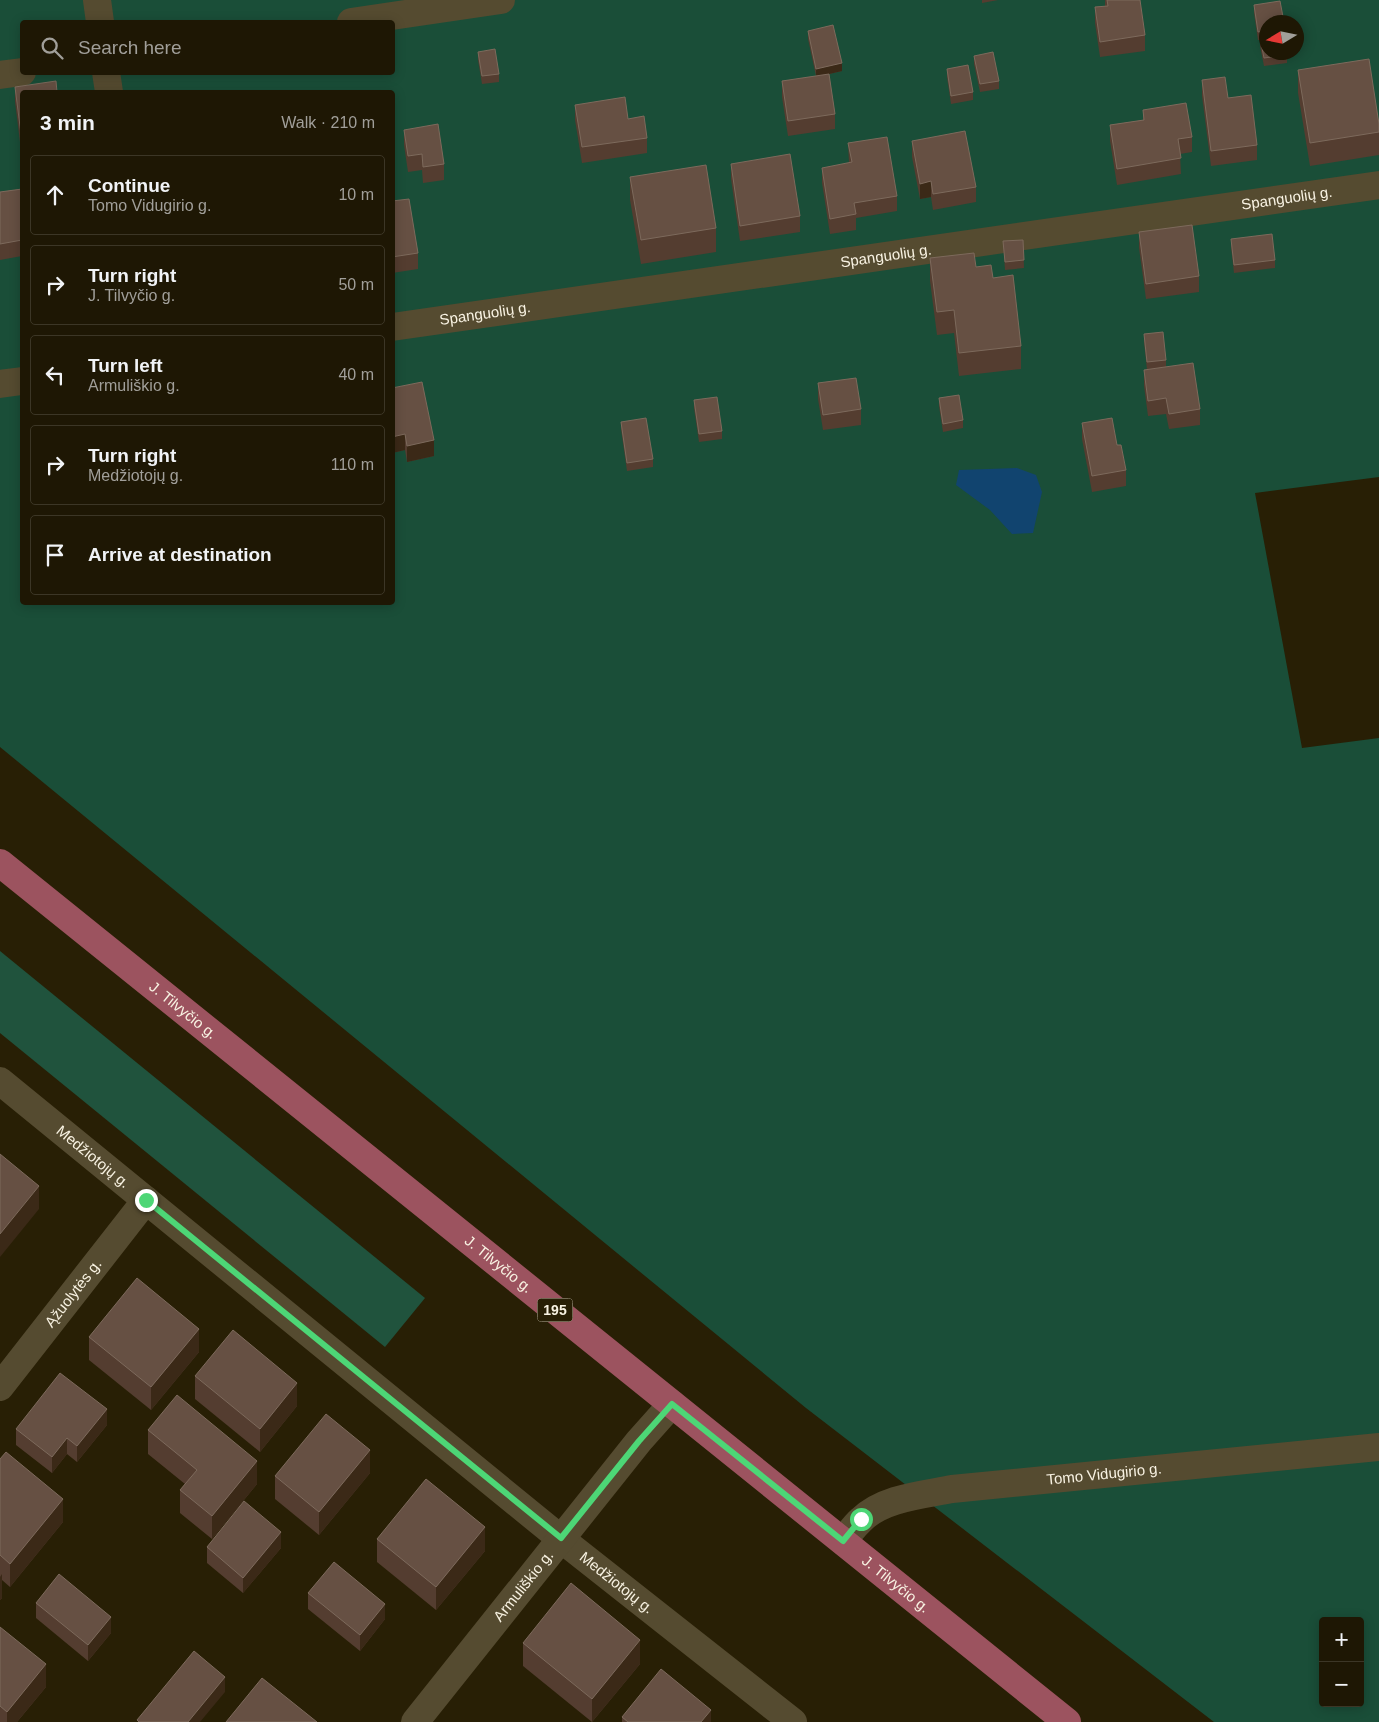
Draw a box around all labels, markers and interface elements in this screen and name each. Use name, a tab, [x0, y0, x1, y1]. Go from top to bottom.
north arrow	[1259, 15, 1304, 60]
search box	[20, 20, 395, 75]
icon: search	[38, 34, 66, 62]
text: Search here	[78, 37, 182, 58]
text: 3 min	[40, 111, 95, 134]
text: Walk · 210 m	[281, 114, 375, 131]
text: Continue	[88, 175, 170, 196]
icon: ahead	[41, 181, 69, 209]
street label: Spanguolių g.	[1240, 183, 1333, 213]
text: 10 m	[338, 186, 374, 203]
text: Tomo Vidugirio g.	[88, 197, 211, 214]
street label: Spanguolių g.	[839, 240, 932, 270]
text: Turn right	[88, 265, 176, 286]
icon: right	[41, 271, 69, 299]
text: 50 m	[338, 276, 374, 293]
text: J. Tilvyčio g.	[88, 287, 175, 304]
street label: Spanguolių g.	[438, 298, 532, 328]
text: Turn left	[88, 355, 163, 376]
icon: left	[41, 361, 69, 389]
text: 40 m	[338, 366, 374, 383]
text: Armuliškio g.	[88, 377, 180, 394]
text: Turn right	[88, 445, 176, 466]
icon: right	[41, 451, 69, 479]
text: 110 m	[331, 456, 374, 473]
text: Medžiotojų g.	[88, 467, 183, 484]
icon: arrive	[41, 541, 69, 569]
text: Arrive at destination	[88, 544, 272, 565]
street label: J. Tilvyčio g.	[146, 978, 221, 1042]
street label: Medžiotojų g.	[53, 1122, 133, 1191]
route end	[135, 1189, 158, 1212]
street label: J. Tilvyčio g.	[462, 1232, 536, 1296]
street label: Ąžuolytės g.	[41, 1255, 105, 1330]
road number: 195	[538, 1298, 572, 1322]
street label: Tomo Vidugirio g.	[1046, 1459, 1162, 1488]
route start	[850, 1508, 873, 1531]
street label: Armuliškio g.	[490, 1547, 556, 1625]
street label: Medžiotojų g.	[577, 1548, 657, 1617]
street label: J. Tilvyčio g.	[859, 1552, 933, 1616]
map controls	[1319, 1617, 1364, 1707]
button: +	[1319, 1617, 1364, 1662]
button: −	[1319, 1662, 1364, 1707]

